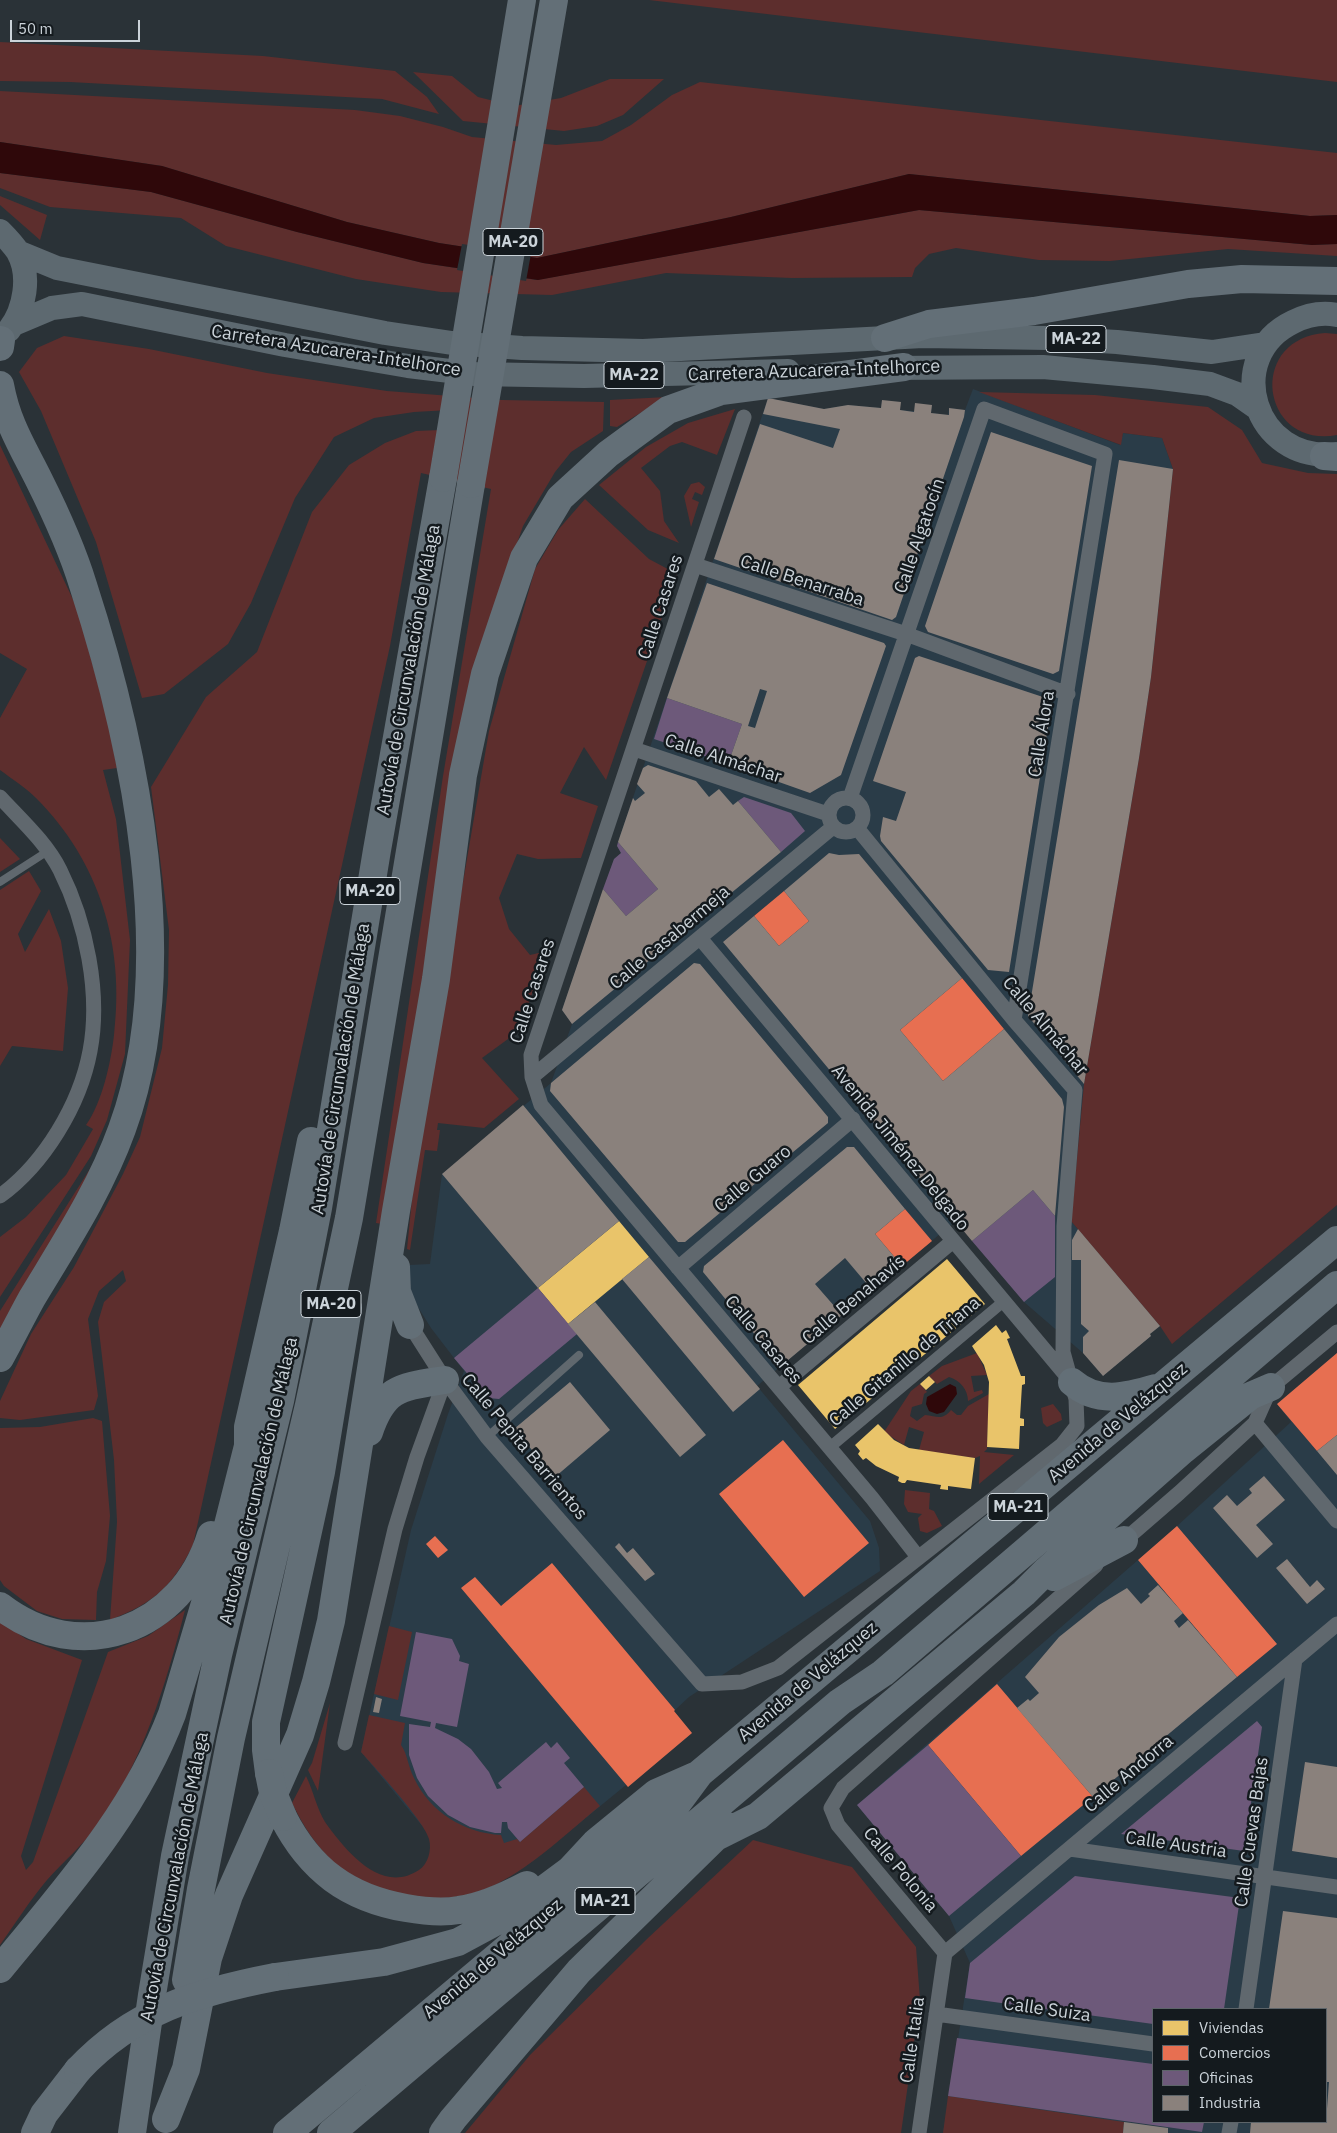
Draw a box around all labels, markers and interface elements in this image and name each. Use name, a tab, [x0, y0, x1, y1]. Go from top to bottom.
scale bar	[12, 10, 142, 42]
text: 50 m	[18, 19, 53, 38]
road number: MA-20	[483, 228, 543, 256]
street label: Carretera Azucarera-Intelhorce	[210, 321, 462, 381]
road number: MA-22	[1046, 326, 1106, 352]
street label: Carretera Azucarera-Intelhorce	[687, 356, 941, 386]
road number: MA-22	[604, 362, 664, 388]
street label: Calle Algatocín	[890, 476, 950, 596]
street label: Autovía de Circunvalación de Málaga	[373, 523, 445, 817]
street label: Calle Benarraba	[737, 551, 867, 611]
street label: Calle Casares	[634, 552, 688, 662]
street label: Calle Álora	[1025, 689, 1059, 779]
street label: Calle Almáchar	[662, 730, 784, 788]
road number: MA-20	[340, 878, 400, 904]
street label: Calle Casabermeja	[605, 881, 735, 995]
street label: Autovía de Circunvalación de Málaga	[307, 922, 375, 1216]
street label: Calle Casares	[506, 936, 560, 1046]
street label: Calle Almáchar	[998, 972, 1092, 1080]
street label: Avenida Jiménez Delgado	[826, 1061, 974, 1235]
street label: Calle Guaro	[710, 1141, 796, 1217]
street label: Calle Benahavís	[798, 1251, 910, 1349]
road number: MA-20	[301, 1290, 361, 1318]
street label: Calle Casares	[720, 1291, 806, 1389]
street label: Calle Gitanillo de Triana	[825, 1292, 985, 1432]
street label: Autovía de Circunvalación de Málaga	[215, 1335, 303, 1627]
street label: Avenida de Velázquez	[1044, 1358, 1192, 1488]
street label: Calle Pepita Barrientos	[456, 1369, 592, 1525]
road number: MA-21	[988, 1494, 1048, 1520]
street label: Avenida de Velázquez	[734, 1617, 882, 1747]
street label: Autovía de Circunvalación de Málaga	[136, 1730, 214, 2024]
street label: Calle Andorra	[1080, 1730, 1178, 1818]
street label: Calle Cuevas Bajas	[1231, 1756, 1273, 1908]
street label: Calle Polonia	[858, 1823, 942, 1917]
street label: Calle Austria	[1124, 1827, 1228, 1863]
road number: MA-21	[575, 1888, 635, 1914]
street label: Avenida de Velázquez	[419, 1894, 567, 2024]
street label: Calle Suiza	[1002, 1993, 1092, 2027]
street label: Calle Italia	[896, 1996, 930, 2084]
legend	[1152, 2008, 1327, 2123]
text: Viviendas	[1199, 2018, 1264, 2037]
text: Comercios	[1199, 2043, 1270, 2062]
text: Oficinas	[1199, 2068, 1253, 2087]
text: Industria	[1199, 2093, 1260, 2112]

